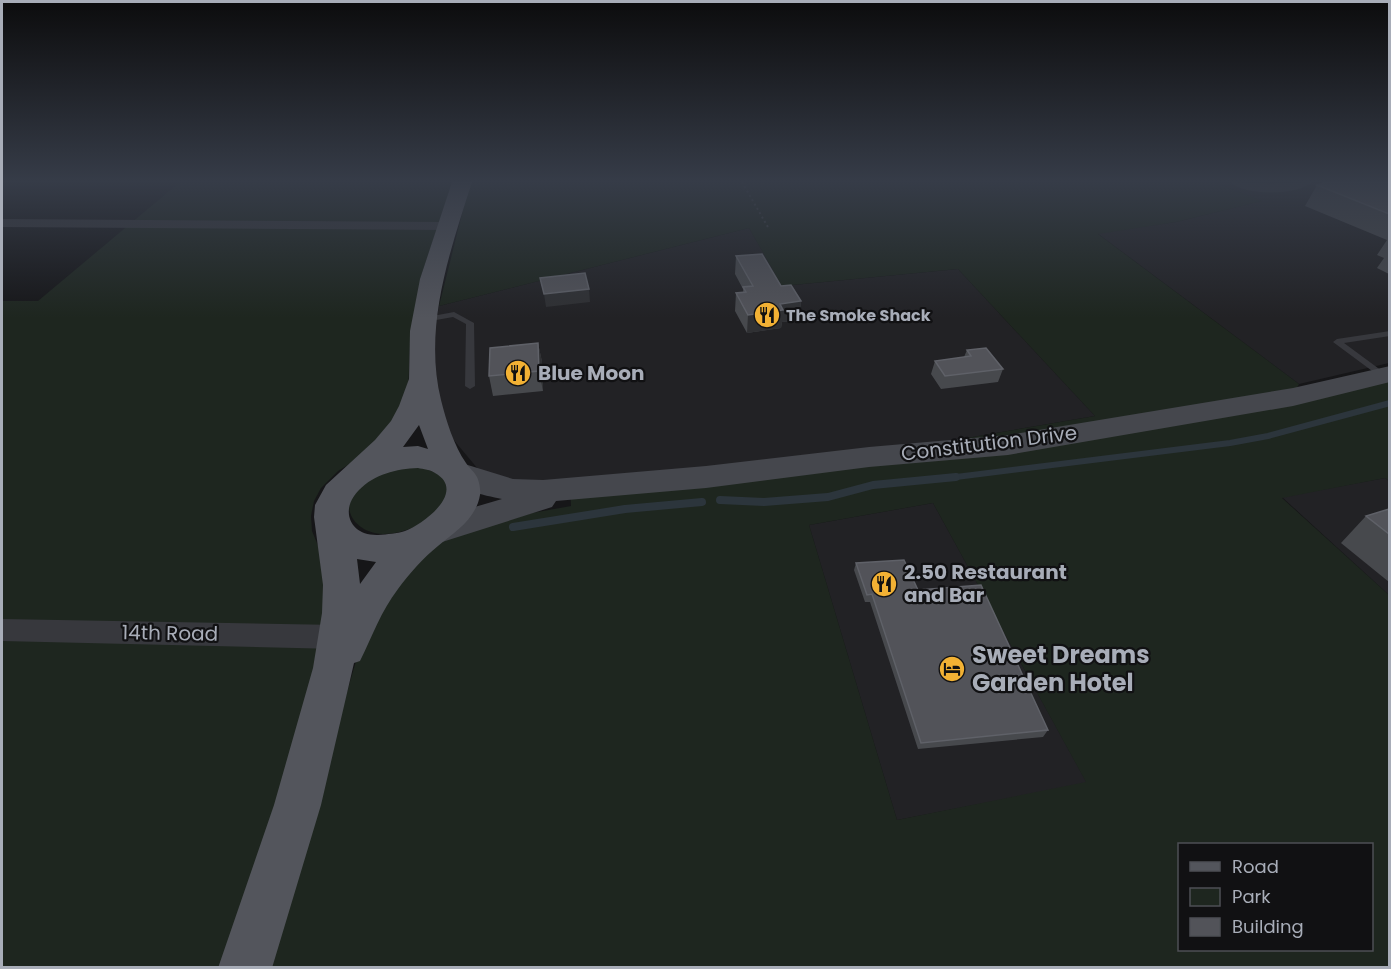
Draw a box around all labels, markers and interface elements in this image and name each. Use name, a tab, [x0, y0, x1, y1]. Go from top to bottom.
restaurant icon: The Smoke Shack	[752, 300, 782, 330]
place label: The Smoke Shack	[786, 304, 931, 327]
restaurant icon: Blue Moon	[503, 358, 533, 388]
place label: Blue Moon	[538, 359, 644, 387]
street label: Constitution Drive	[899, 418, 1079, 468]
place label: 2.50 Restaurant and Bar	[904, 558, 1067, 609]
restaurant icon: 2.50 Restaurant and Bar	[869, 569, 899, 599]
street label: 14th Road	[122, 618, 218, 648]
place label: Sweet Dreams Garden Hotel	[972, 638, 1150, 699]
hotel icon: Sweet Dreams Garden Hotel	[937, 654, 967, 684]
legend	[1178, 843, 1373, 951]
text: Road	[1232, 854, 1279, 879]
text: Park	[1232, 884, 1271, 909]
text: Building	[1232, 914, 1304, 939]

